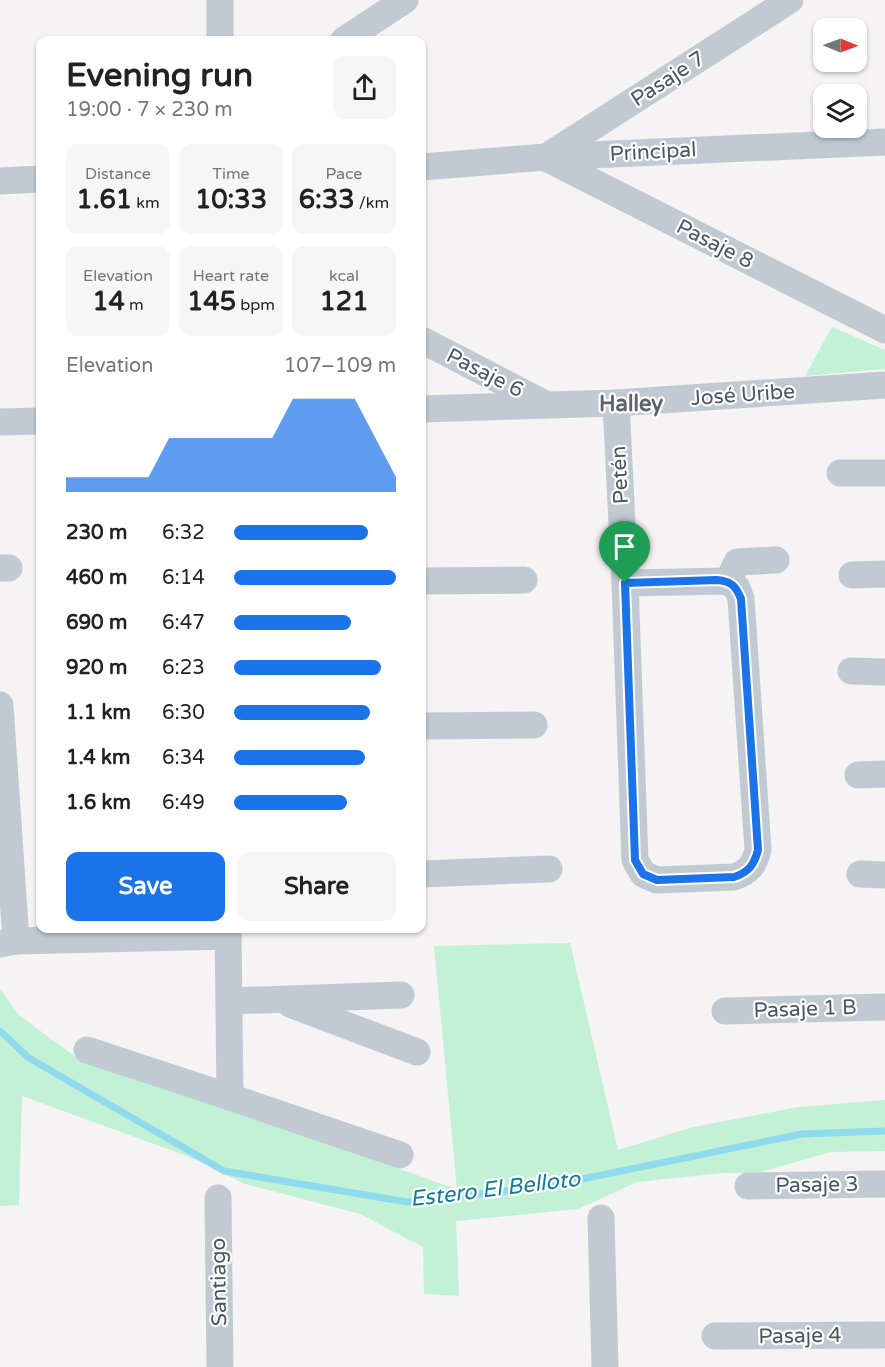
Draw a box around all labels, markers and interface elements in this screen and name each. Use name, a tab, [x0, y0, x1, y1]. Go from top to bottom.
north arrow	[813, 18, 867, 72]
map controls	[813, 18, 867, 138]
street label: Pasaje 7	[626, 46, 710, 112]
text: Evening run	[66, 56, 253, 95]
button: share	[333, 56, 396, 119]
button: layers	[813, 84, 867, 138]
text: 19:00 · 7 × 230 m	[66, 98, 233, 122]
street label: Principal	[609, 137, 697, 167]
text: Distance	[85, 164, 151, 184]
text: Time	[212, 164, 250, 184]
text: Pace	[326, 164, 362, 184]
text: 1.61	[76, 184, 132, 215]
text: 10:33	[195, 184, 267, 215]
text: 6:33	[299, 184, 355, 215]
text: km	[132, 193, 160, 213]
text: /km	[355, 193, 389, 213]
street label: Pasaje 8	[672, 214, 758, 274]
text: Elevation	[83, 266, 153, 286]
text: Heart rate	[193, 266, 269, 286]
text: kcal	[329, 266, 359, 286]
text: 14	[92, 286, 125, 317]
text: 145	[187, 286, 236, 317]
text: 121	[320, 286, 368, 317]
text: m	[125, 295, 144, 315]
text: bpm	[236, 295, 275, 315]
street label: Pasaje 6	[442, 343, 528, 403]
text: Elevation	[66, 354, 153, 378]
text: 107–109 m	[284, 354, 396, 378]
street label: José Uribe	[690, 379, 796, 411]
district label: Halley	[599, 391, 663, 417]
street label: Petén	[606, 445, 634, 505]
text: 230 m	[66, 521, 127, 545]
text: 6:32	[162, 521, 205, 545]
pin	[599, 521, 650, 583]
icon: arrive	[608, 530, 641, 563]
text: 460 m	[66, 566, 127, 590]
text: 6:14	[162, 566, 205, 590]
text: 690 m	[66, 611, 127, 635]
text: 6:47	[162, 611, 205, 635]
text: 920 m	[66, 656, 127, 680]
text: 6:23	[162, 656, 205, 680]
text: 1.1 km	[66, 701, 131, 725]
text: 6:30	[162, 701, 205, 725]
text: 1.4 km	[66, 746, 130, 770]
text: 6:34	[162, 746, 205, 770]
text: 1.6 km	[66, 791, 131, 815]
text: 6:49	[162, 791, 205, 815]
button: Save	[66, 852, 225, 921]
button: Share	[237, 852, 396, 921]
street label: Pasaje 1 B	[753, 995, 857, 1023]
water label: Estero El Belloto	[409, 1165, 583, 1212]
street label: Pasaje 3	[775, 1172, 859, 1198]
street label: Santiago	[206, 1238, 232, 1326]
street label: Pasaje 4	[758, 1323, 842, 1349]

